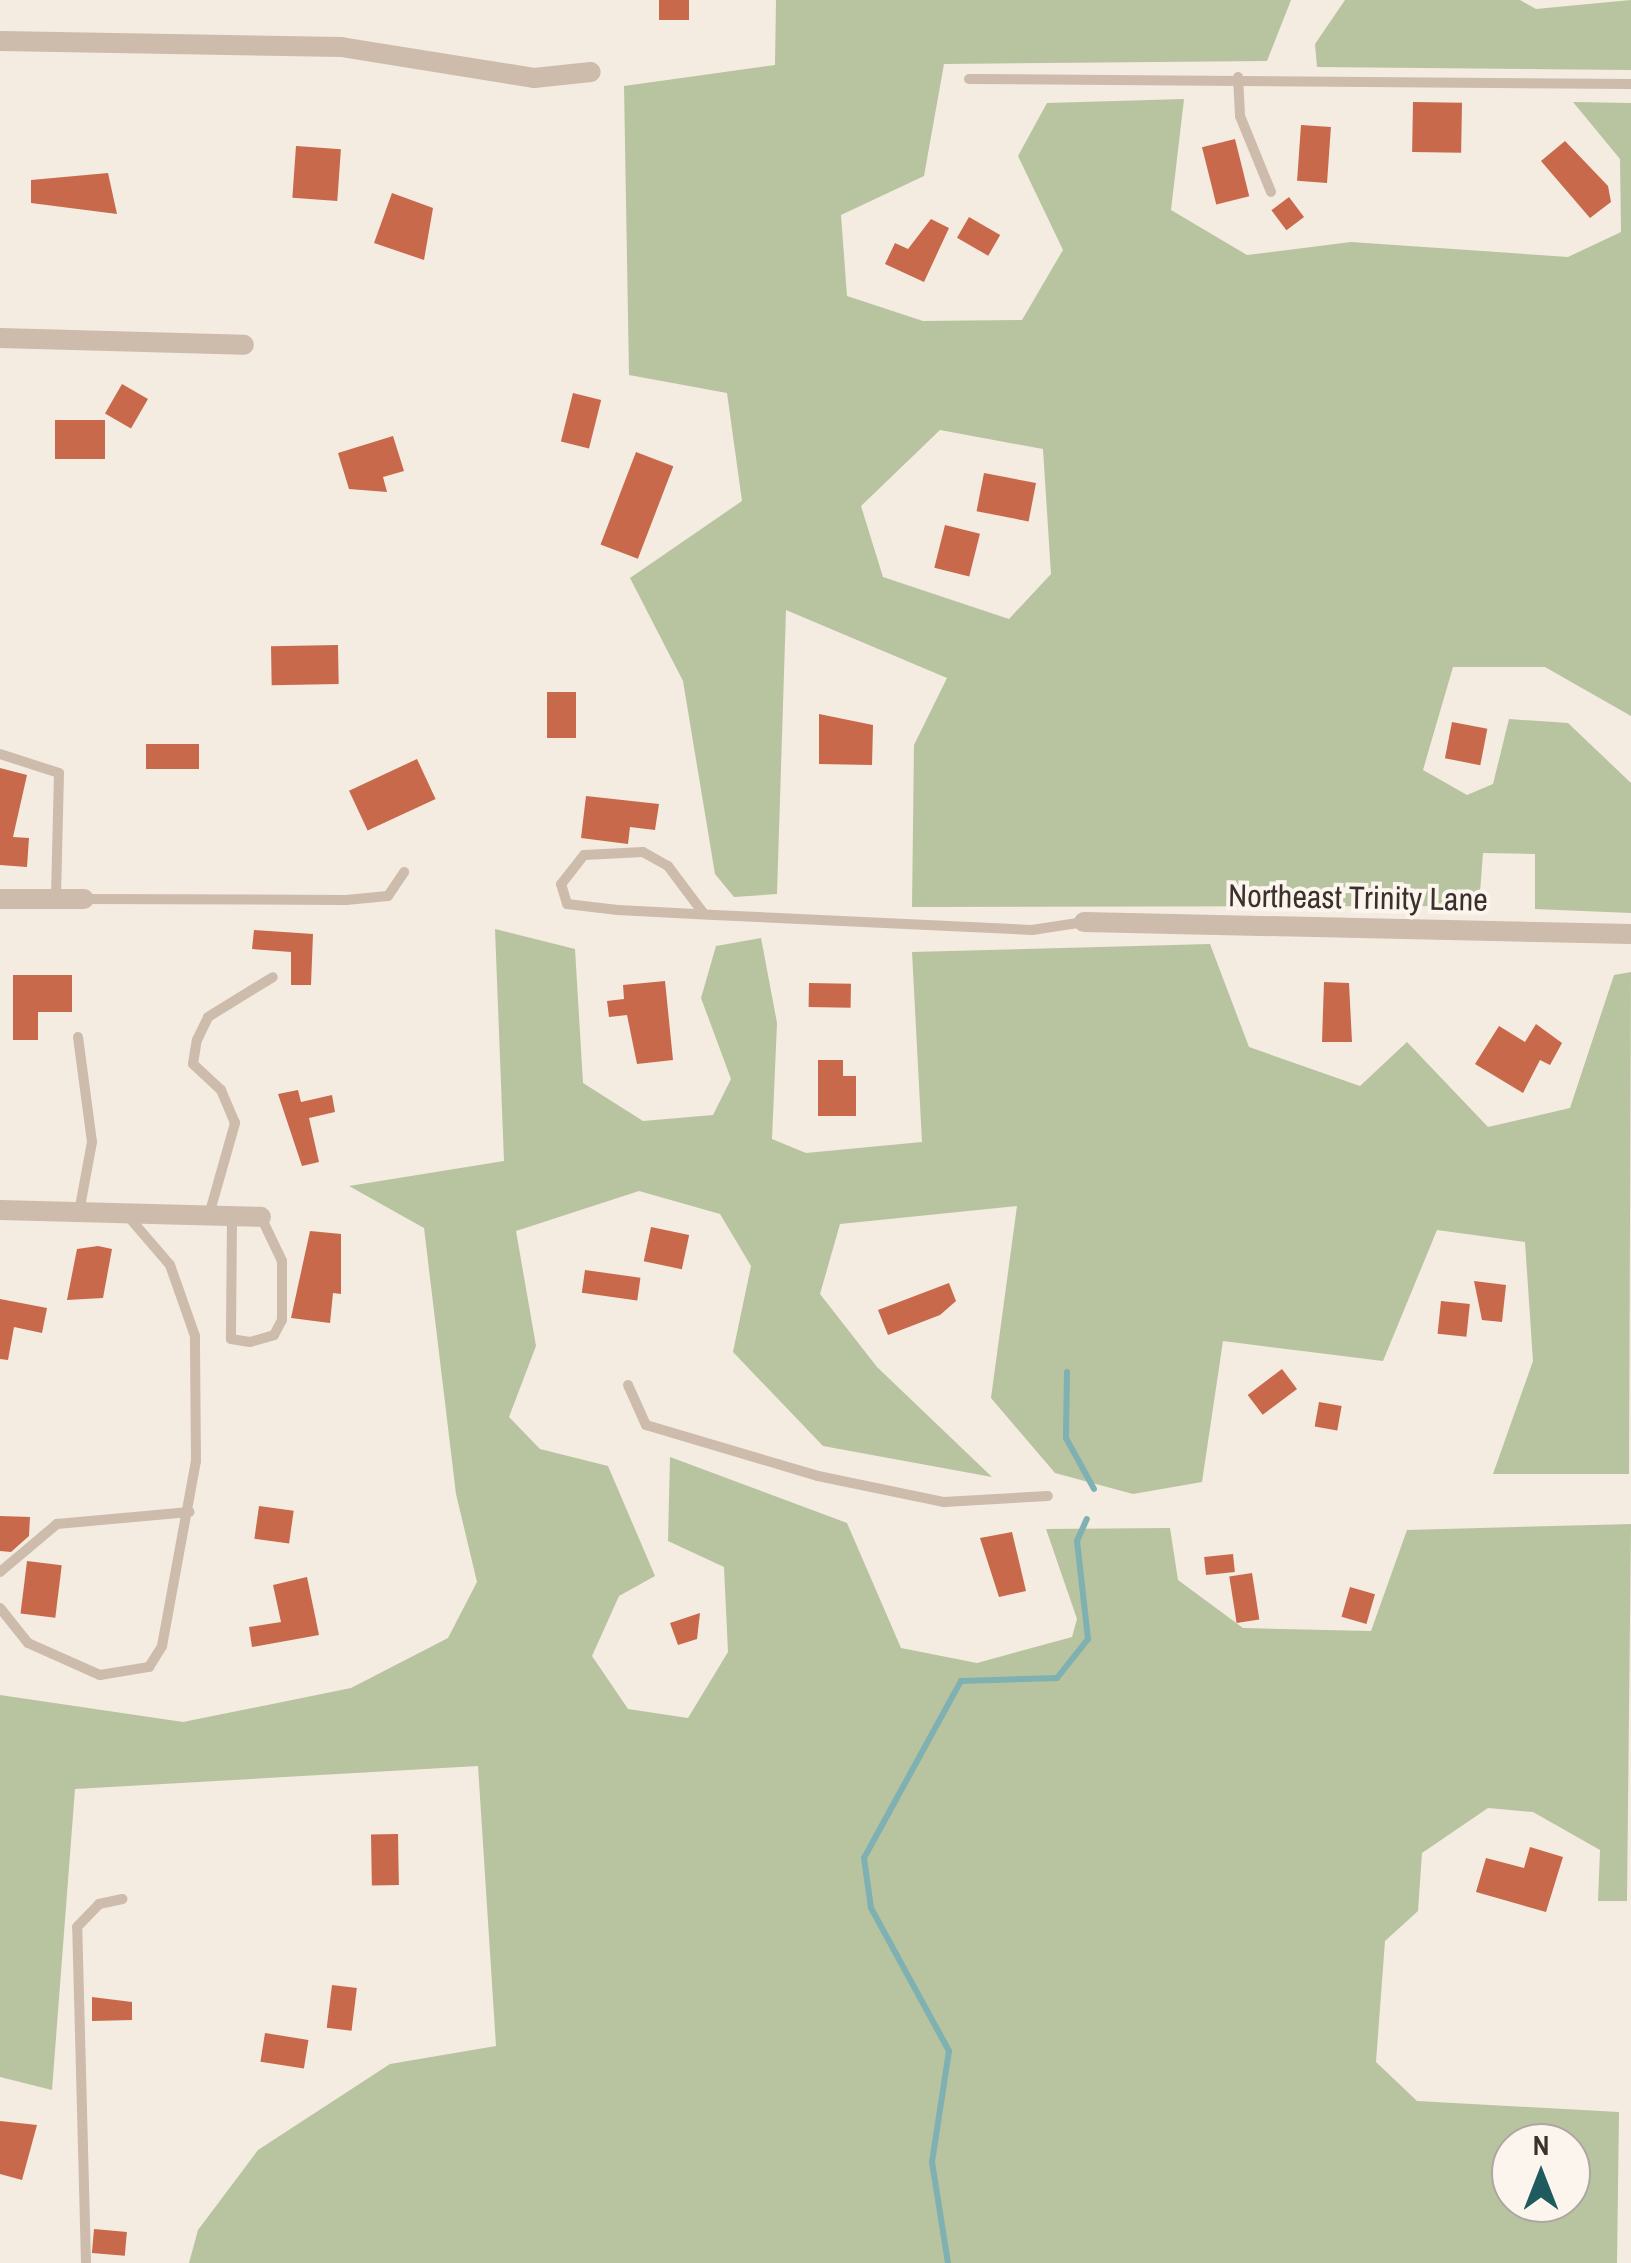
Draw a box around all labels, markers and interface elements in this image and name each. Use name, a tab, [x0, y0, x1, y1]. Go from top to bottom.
street label: Northeast Trinity Lane	[1228, 877, 1488, 919]
north arrow	[1491, 2123, 1591, 2223]
text: N	[1533, 2126, 1549, 2164]

